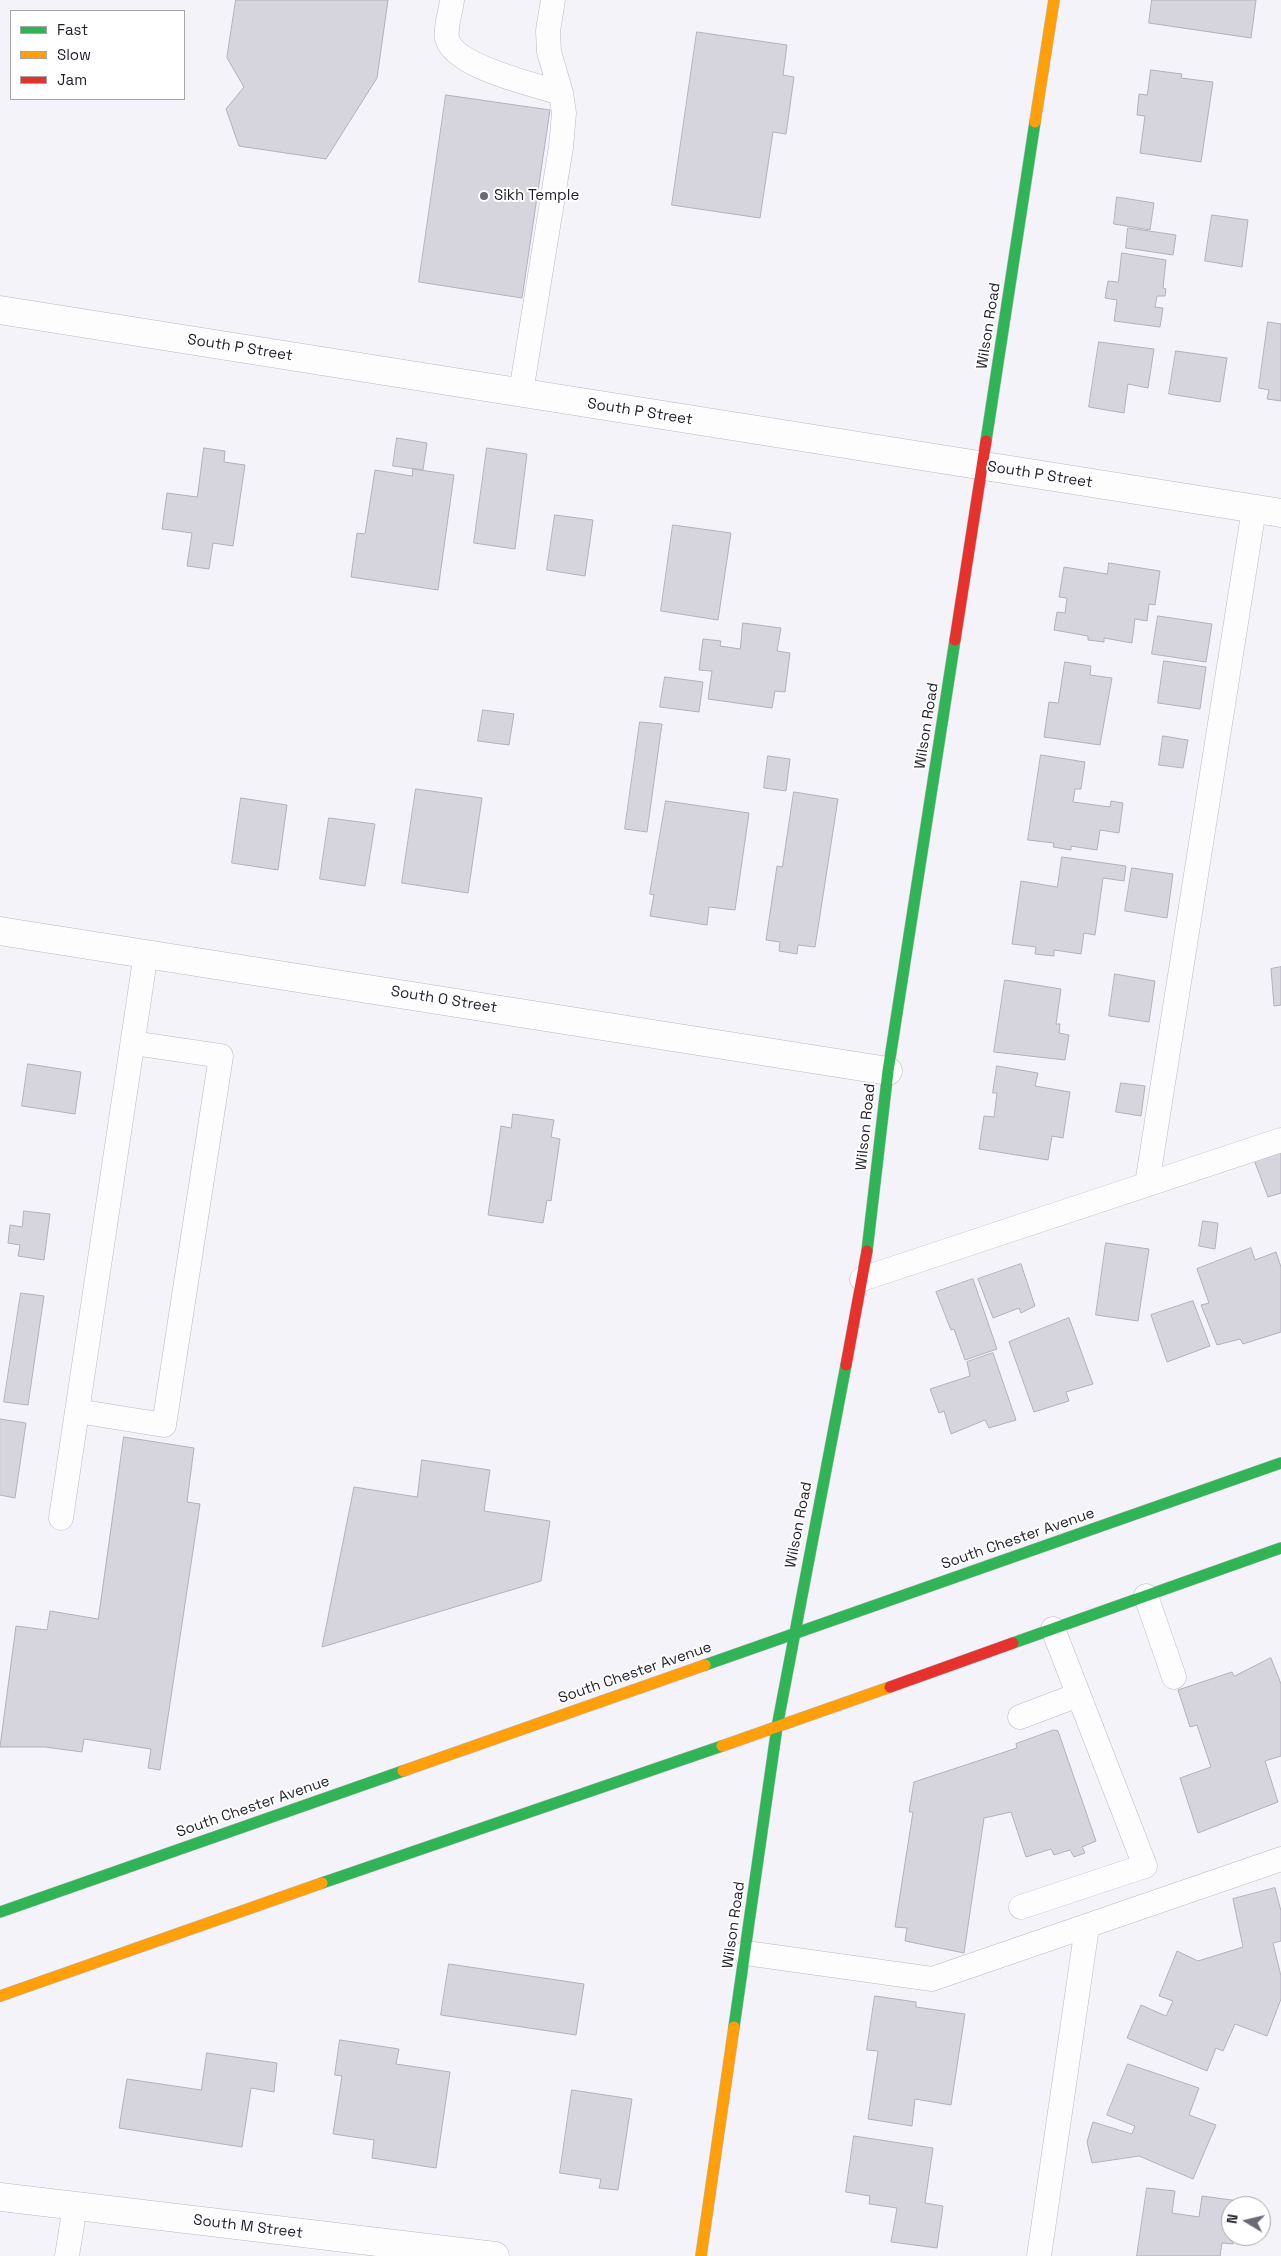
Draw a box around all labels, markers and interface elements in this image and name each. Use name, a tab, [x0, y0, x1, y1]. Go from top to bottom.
legend	[10, 10, 185, 100]
text: Fast	[57, 20, 88, 39]
text: Slow	[57, 45, 91, 64]
text: Jam	[57, 70, 87, 89]
place label: Sikh Temple	[494, 187, 579, 205]
marker: Sikh Temple	[478, 190, 490, 202]
street label: Wilson Road	[973, 281, 1005, 371]
street label: South P Street	[186, 331, 294, 365]
street label: South P Street	[586, 395, 694, 429]
street label: South P Street	[986, 458, 1094, 492]
street label: Wilson Road	[911, 681, 943, 771]
street label: South O Street	[390, 983, 498, 1017]
street label: Wilson Road	[852, 1083, 880, 1171]
street label: Wilson Road	[782, 1480, 816, 1570]
street label: South Chester Avenue	[939, 1504, 1097, 1574]
street label: South Chester Avenue	[556, 1638, 714, 1708]
street label: South Chester Avenue	[174, 1772, 332, 1842]
street label: Wilson Road	[719, 1880, 749, 1970]
north arrow	[1221, 2196, 1271, 2246]
street label: South M Street	[192, 2211, 304, 2243]
text: N	[1223, 2213, 1242, 2225]

